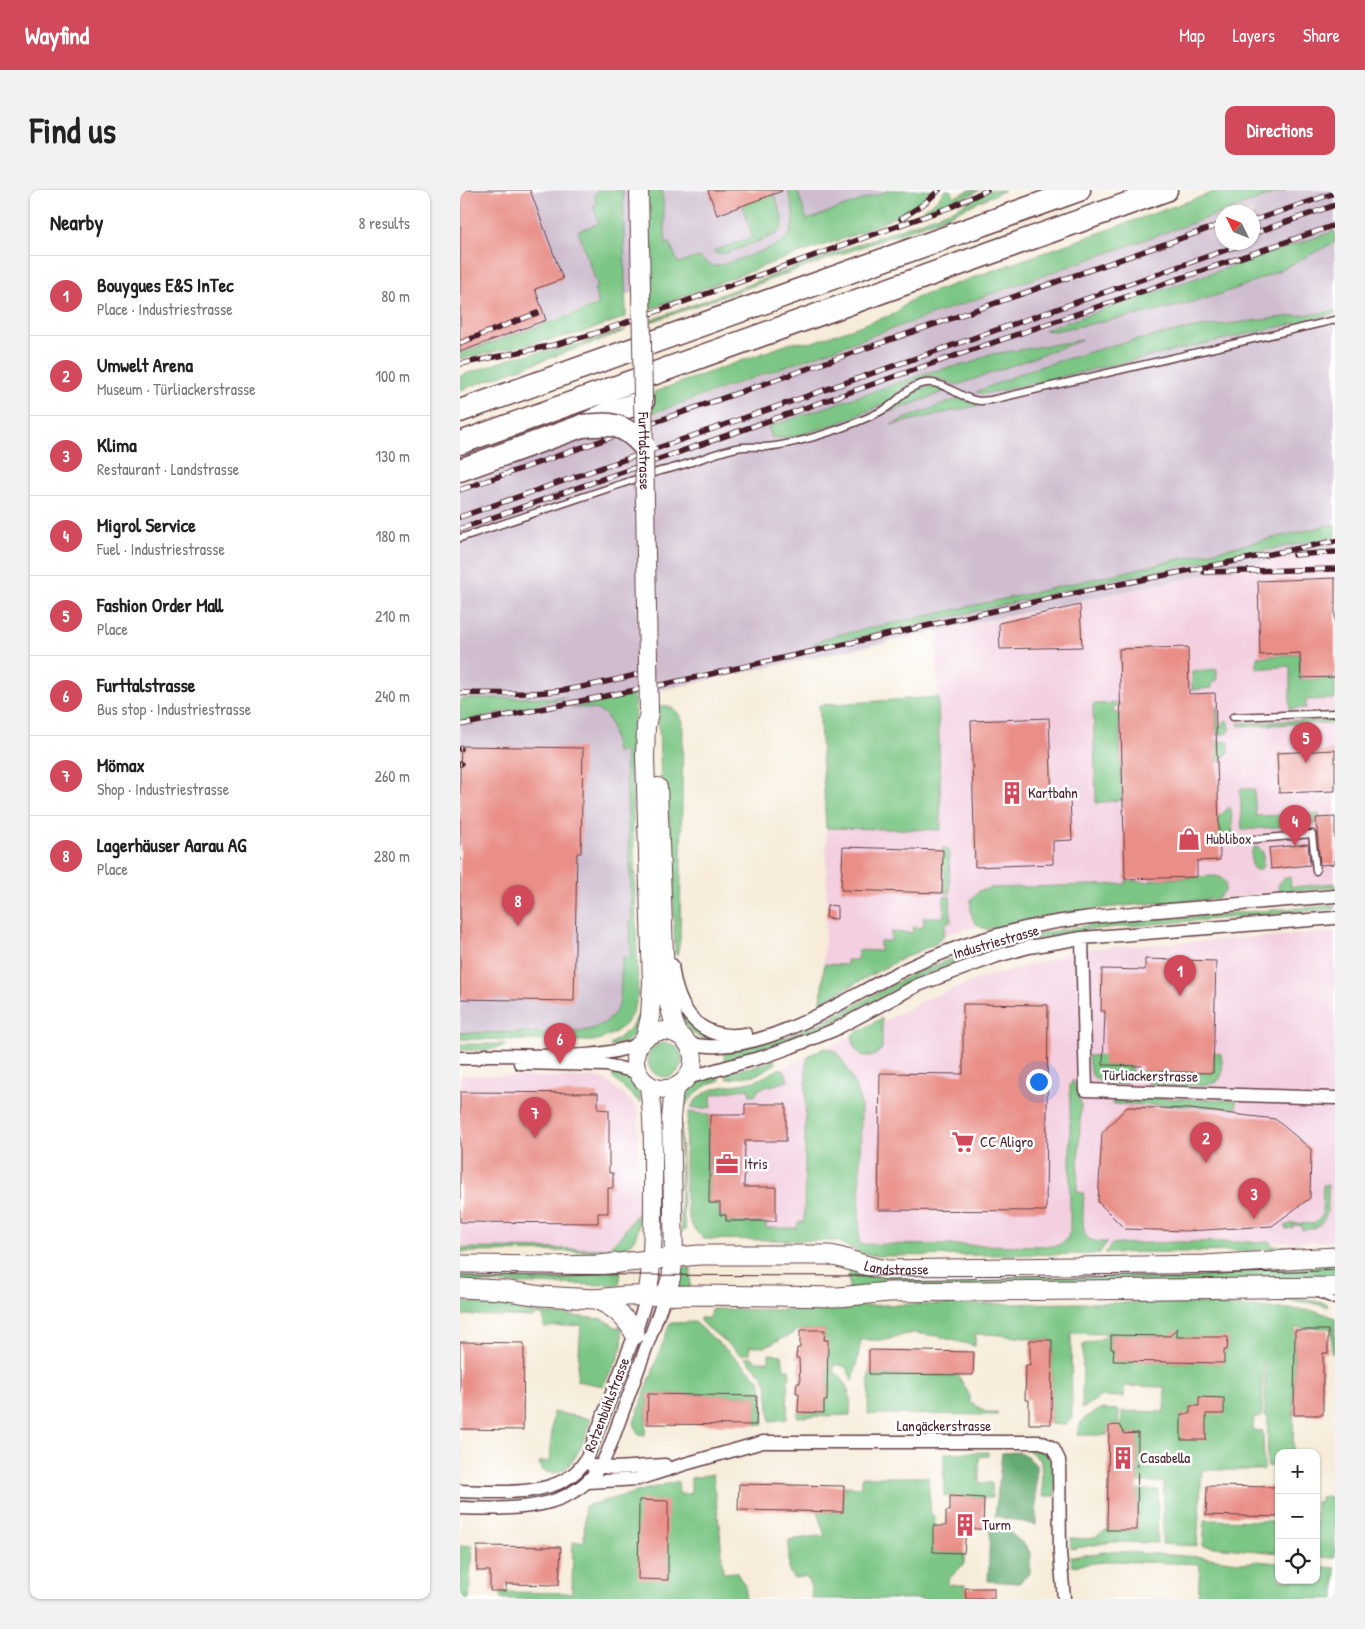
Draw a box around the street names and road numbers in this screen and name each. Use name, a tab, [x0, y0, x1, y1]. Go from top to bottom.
street label: Furttalstrasse	[633, 411, 656, 490]
street label: Industriestrasse	[951, 919, 1041, 964]
street label: Türliackerstrasse	[1102, 1064, 1198, 1087]
street label: Landstrasse	[862, 1255, 929, 1280]
street label: Rotzenbühlstrasse	[579, 1354, 634, 1455]
street label: Langäckerstrasse	[897, 1415, 991, 1436]

